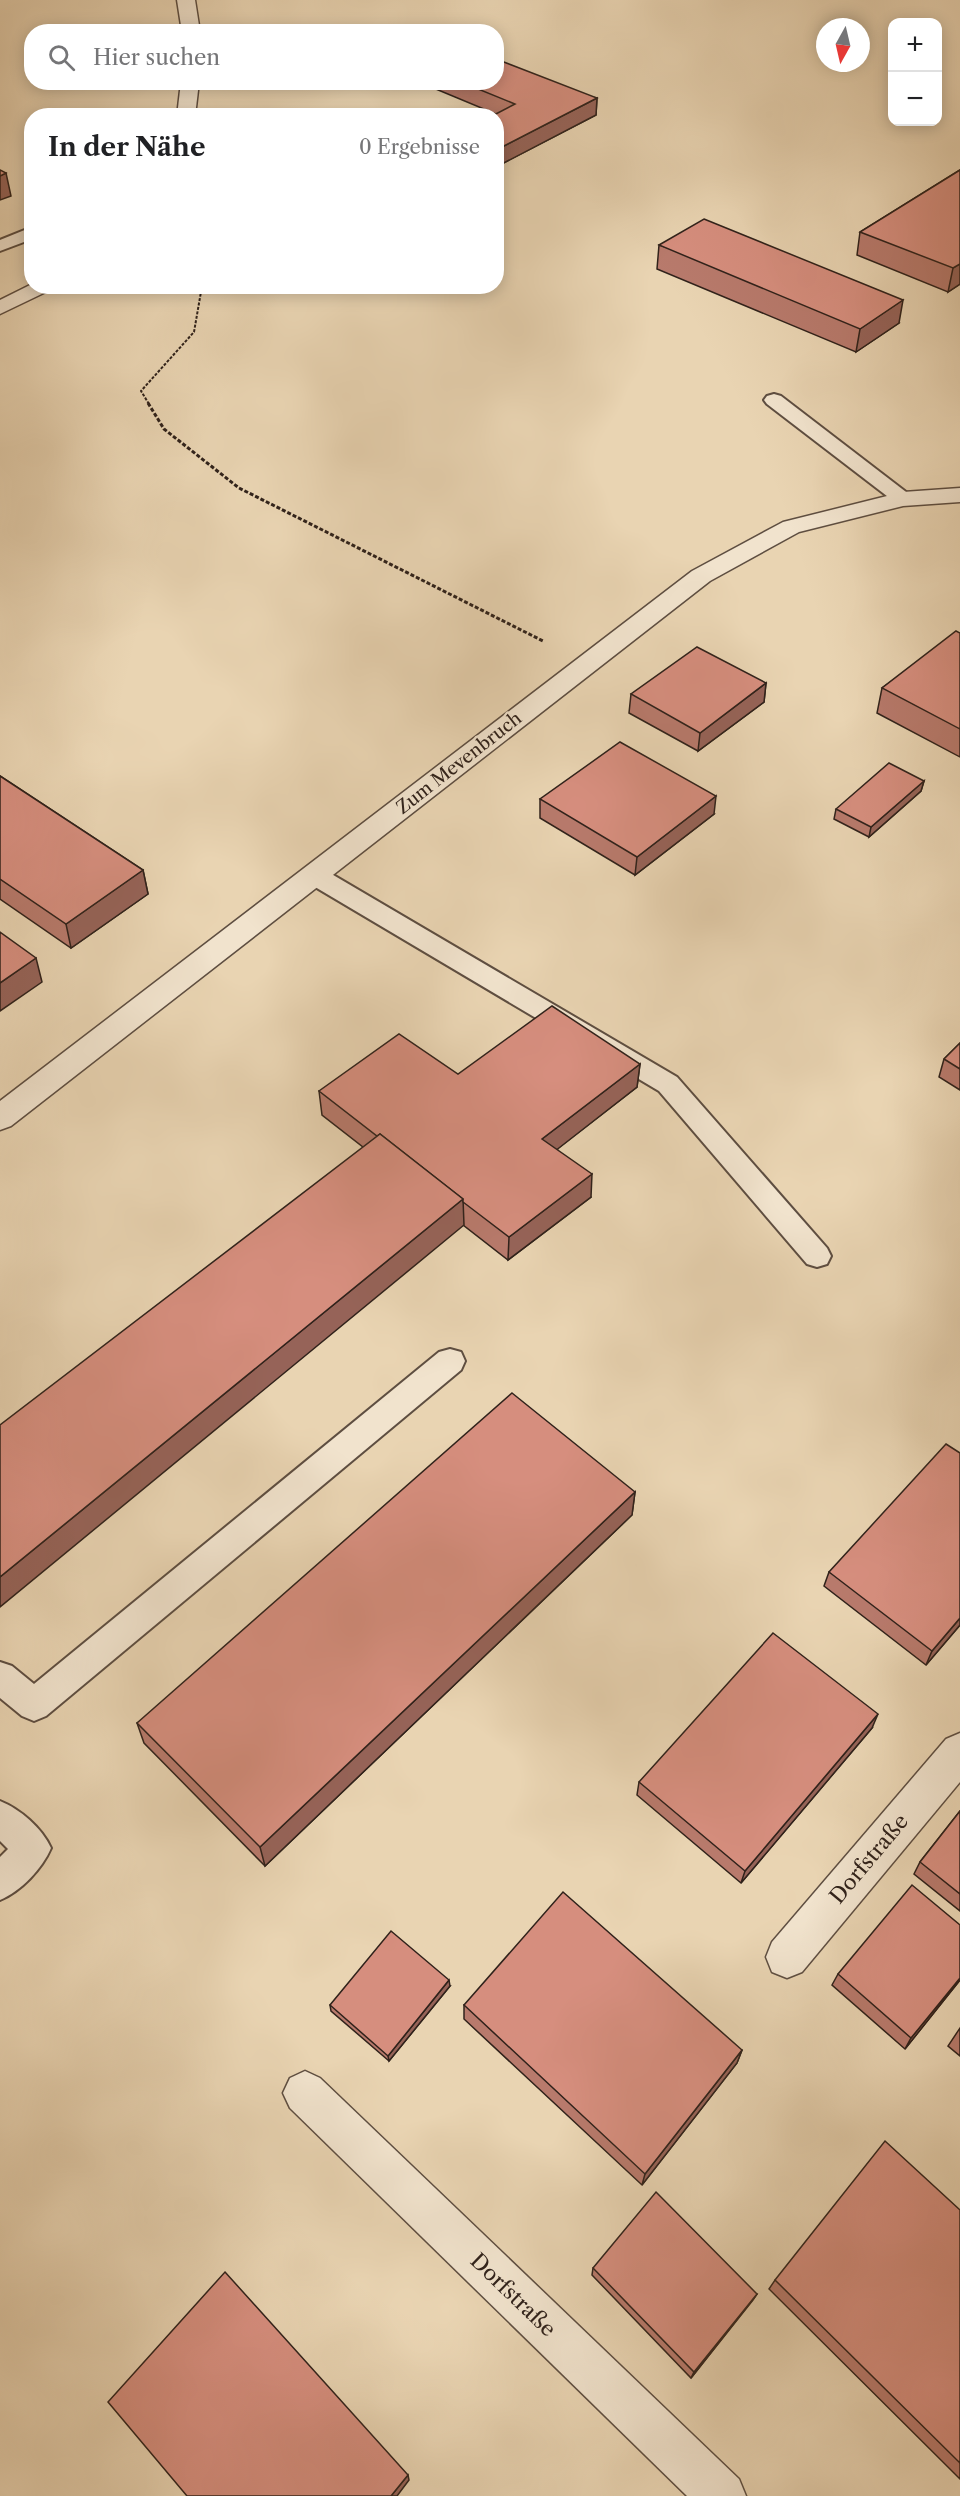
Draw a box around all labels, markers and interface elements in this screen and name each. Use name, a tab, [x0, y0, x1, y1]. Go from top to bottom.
north arrow	[816, 18, 870, 72]
map controls	[888, 18, 942, 126]
button: +	[888, 18, 942, 72]
search box	[24, 24, 504, 90]
icon: search	[45, 41, 78, 74]
text: Hier suchen	[93, 44, 220, 71]
button: −	[888, 72, 942, 126]
text: In der Nähe	[48, 131, 205, 163]
text: 0 Ergebnisse	[359, 135, 480, 159]
street label: Zum Mevenbruch	[392, 707, 526, 819]
street label: Dorfstraße	[824, 1809, 913, 1908]
street label: Dorfstraße	[466, 2248, 561, 2341]

